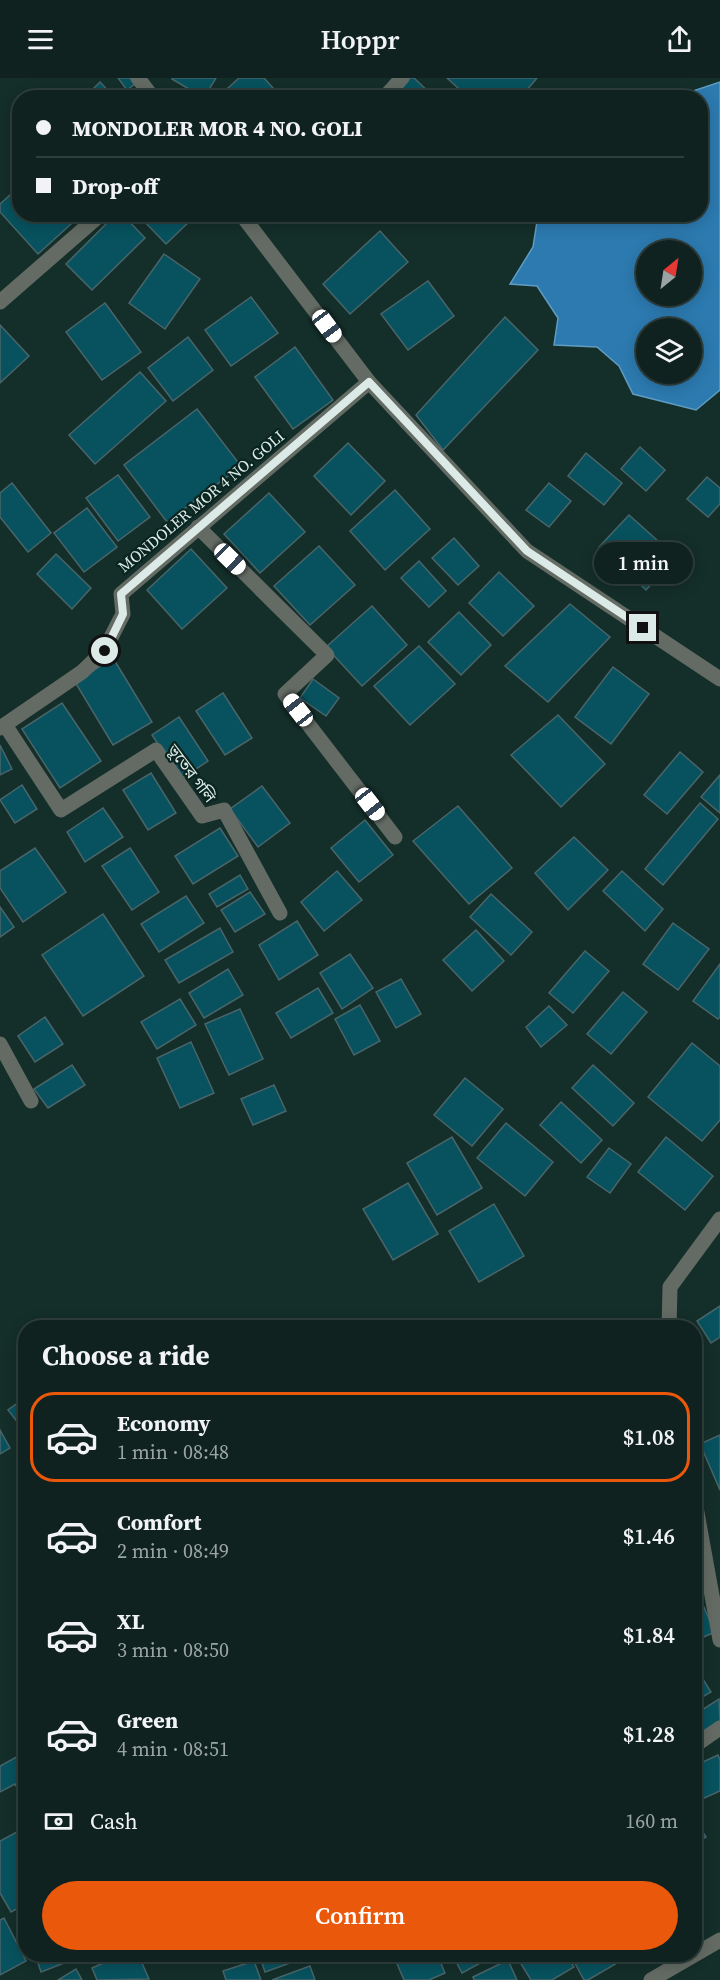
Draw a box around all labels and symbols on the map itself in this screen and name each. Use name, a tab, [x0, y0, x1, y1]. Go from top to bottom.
north arrow	[636, 240, 702, 306]
car	[309, 306, 345, 346]
street label: MONDOLER MOR 4 NO. GOLI	[113, 425, 289, 577]
car	[211, 540, 249, 578]
callout: 1 min	[594, 541, 692, 583]
route end	[629, 614, 656, 641]
route start	[91, 637, 118, 664]
car	[280, 690, 316, 730]
street label: ভূতের গলি	[162, 738, 221, 807]
car	[352, 784, 388, 824]

